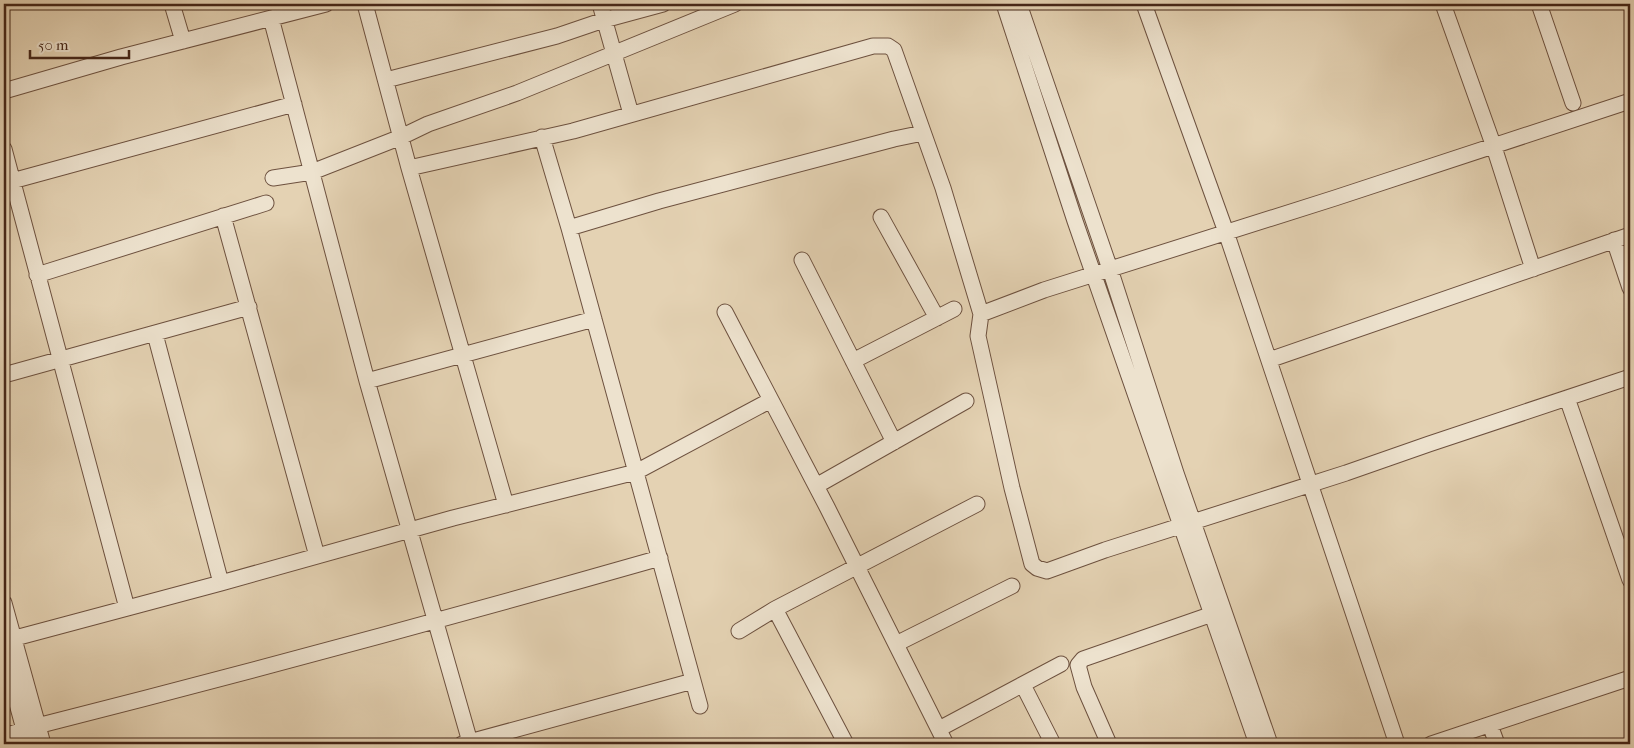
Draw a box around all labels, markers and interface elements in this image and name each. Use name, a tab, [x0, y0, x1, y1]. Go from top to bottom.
scale bar	[30, 28, 129, 60]
text: 50 m	[38, 36, 69, 54]

